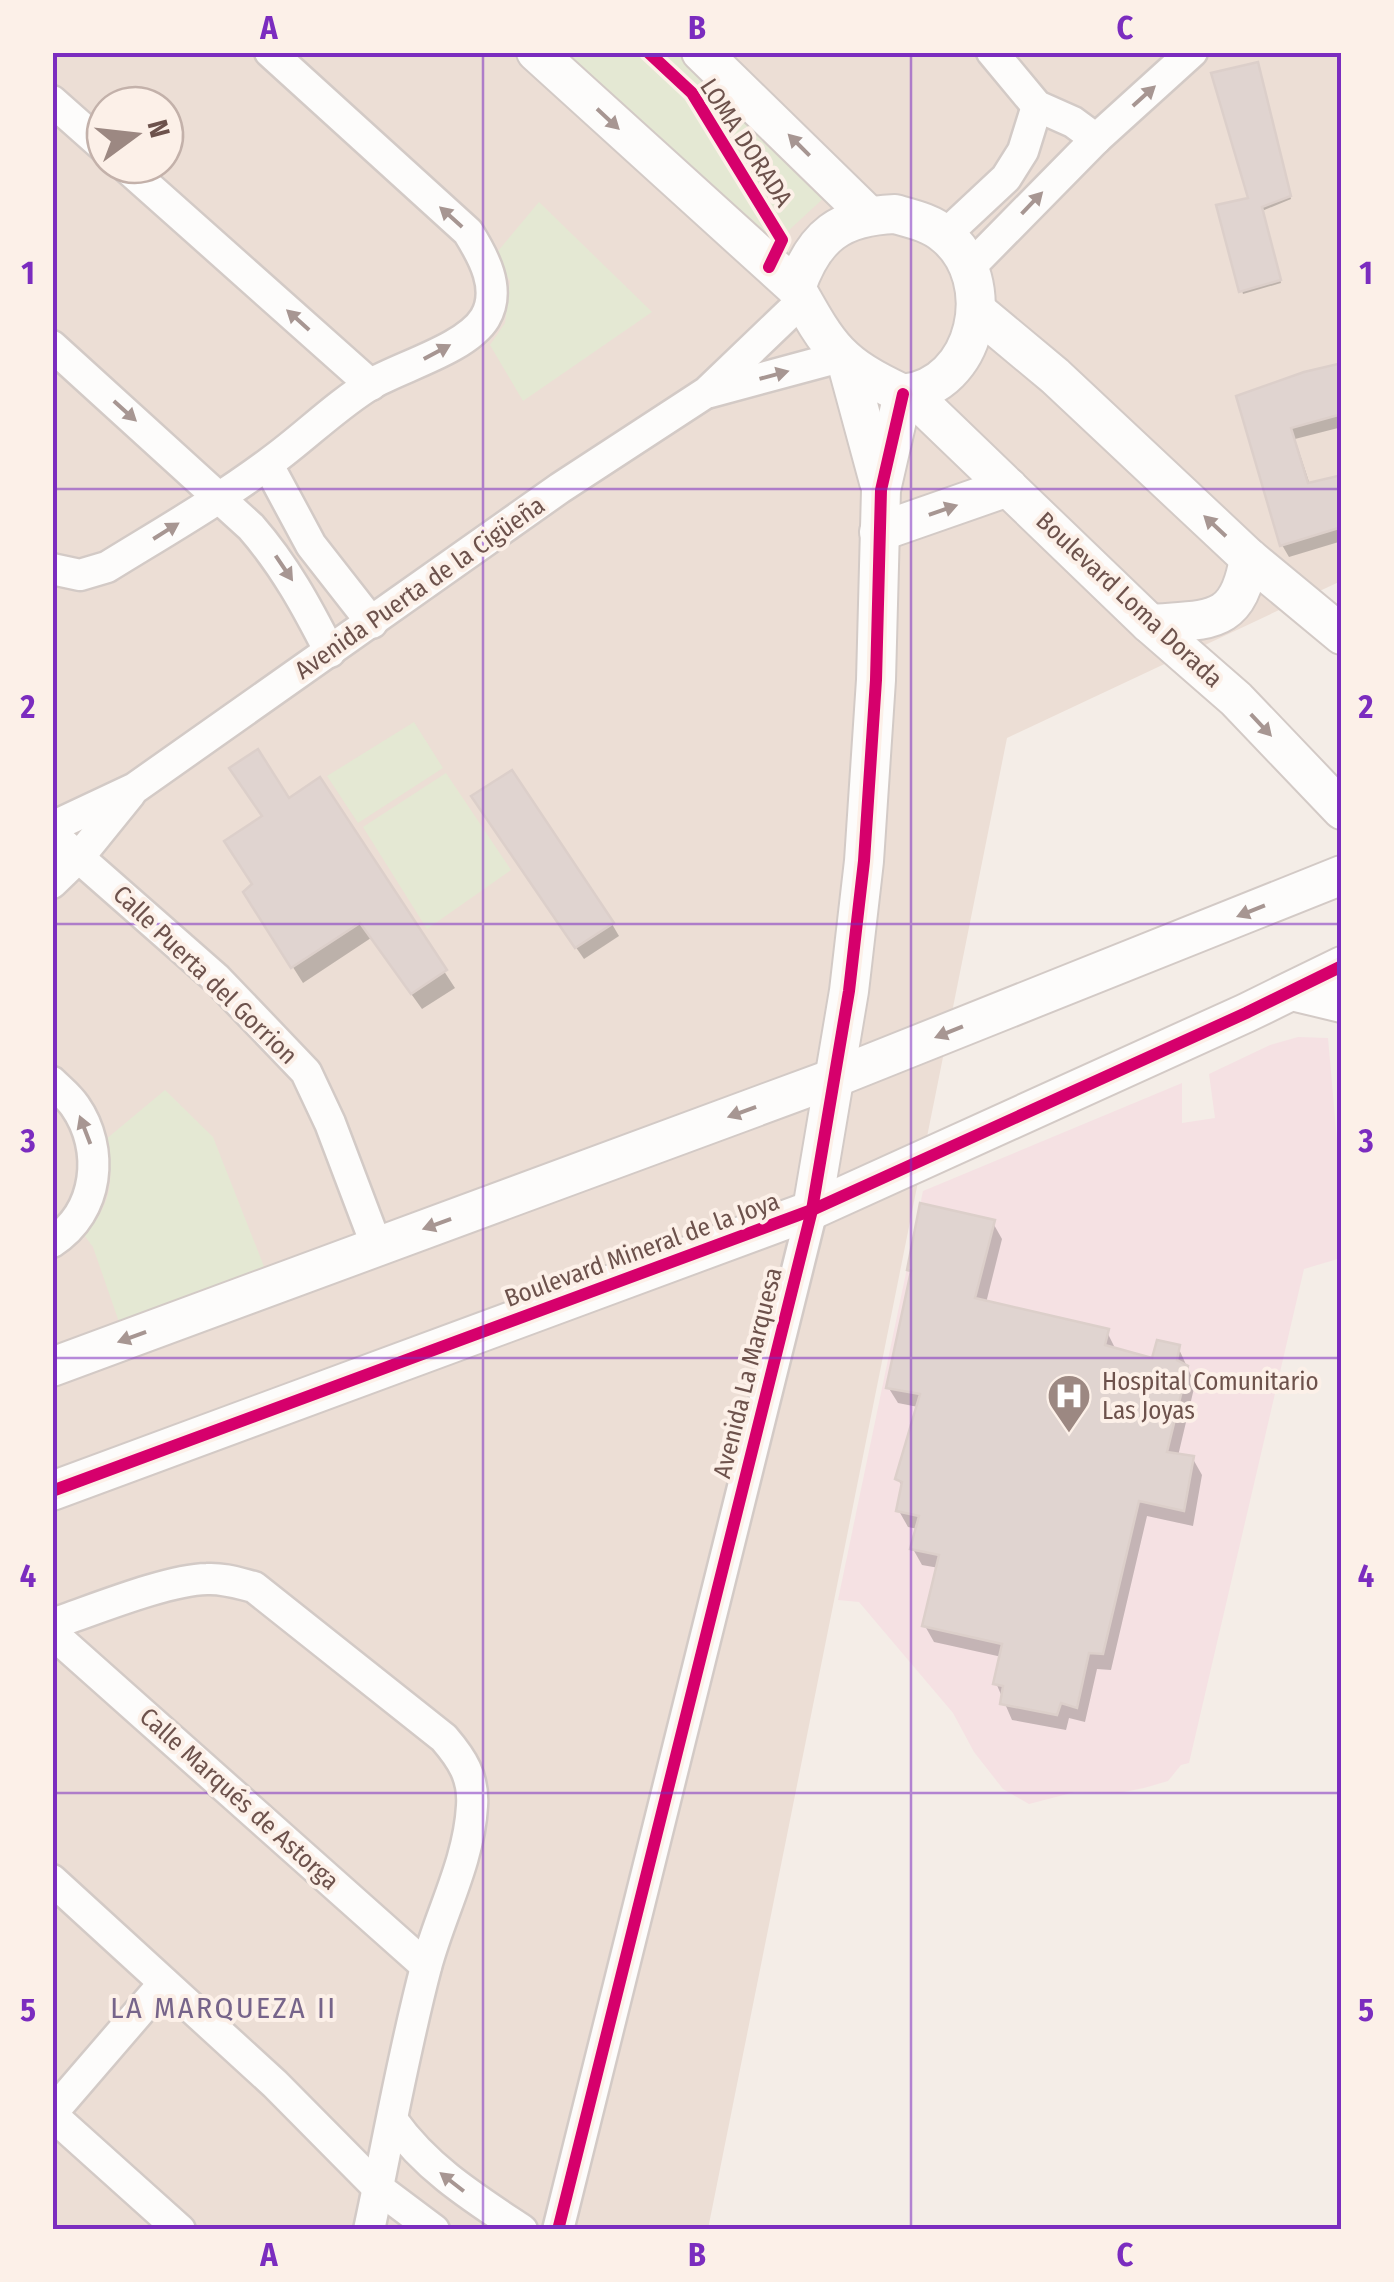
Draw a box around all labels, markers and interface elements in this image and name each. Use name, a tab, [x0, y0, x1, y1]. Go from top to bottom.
text: A	[259, 9, 278, 47]
text: B	[688, 9, 706, 47]
text: C	[1117, 9, 1134, 47]
street label: LOMA DORADA	[693, 73, 799, 213]
north arrow	[85, 85, 185, 185]
one-way arrow	[1131, 85, 1156, 107]
one-way arrow	[595, 107, 620, 129]
text: N	[141, 116, 177, 141]
one-way arrow	[788, 134, 812, 158]
one-way arrow	[1020, 191, 1043, 215]
one-way arrow	[439, 206, 463, 229]
text: 1	[21, 254, 35, 292]
text: 1	[1359, 254, 1373, 292]
one-way arrow	[286, 309, 311, 331]
one-way arrow	[422, 344, 451, 361]
one-way arrow	[759, 366, 790, 382]
one-way arrow	[112, 400, 137, 422]
street label: Avenida Puerta de la Cigüeña	[289, 490, 551, 686]
one-way arrow	[929, 501, 959, 516]
street label: Boulevard Loma Dorada	[1030, 506, 1228, 694]
one-way arrow	[1203, 515, 1227, 538]
one-way arrow	[152, 522, 180, 540]
one-way arrow	[274, 555, 293, 582]
text: 2	[20, 688, 36, 726]
text: 2	[1358, 688, 1374, 726]
one-way arrow	[1249, 713, 1272, 737]
street label: Calle Puerta del Gorrion	[107, 879, 303, 1071]
one-way arrow	[1236, 903, 1266, 919]
one-way arrow	[934, 1024, 964, 1040]
one-way arrow	[727, 1105, 757, 1120]
one-way arrow	[77, 1114, 93, 1144]
text: 3	[19, 1122, 36, 1160]
text: 3	[1357, 1122, 1374, 1160]
street label: Boulevard Mineral de la Joya	[501, 1186, 783, 1314]
one-way arrow	[422, 1217, 452, 1232]
street label: Avenida La Marquesa	[707, 1264, 789, 1482]
one-way arrow	[117, 1330, 147, 1345]
place label: Hospital Comunitario Las Joyas	[1102, 1367, 1319, 1426]
hospital icon: Hospital Comunitario Las Joyas	[1046, 1373, 1092, 1434]
text: 4	[20, 1557, 36, 1595]
text: 4	[1358, 1557, 1374, 1595]
street label: Calle Marqués de Astorga	[133, 1702, 345, 1896]
district label: LA MARQUEZA II	[110, 1990, 338, 2026]
text: 5	[20, 1991, 36, 2029]
text: 5	[1358, 1991, 1374, 2029]
one-way arrow	[439, 2172, 465, 2192]
text: A	[259, 2236, 278, 2274]
text: B	[688, 2236, 706, 2274]
text: C	[1117, 2236, 1134, 2274]

